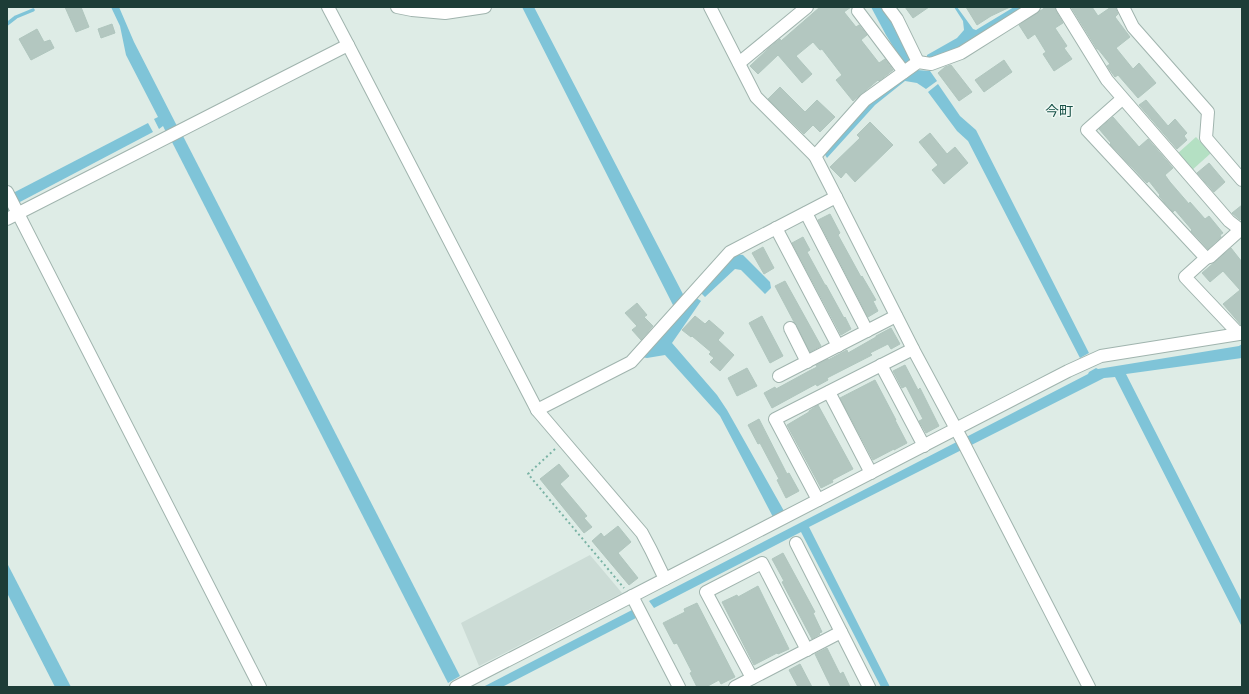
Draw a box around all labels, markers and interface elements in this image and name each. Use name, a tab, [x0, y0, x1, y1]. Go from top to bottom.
district label: 今町	[1045, 103, 1073, 119]

